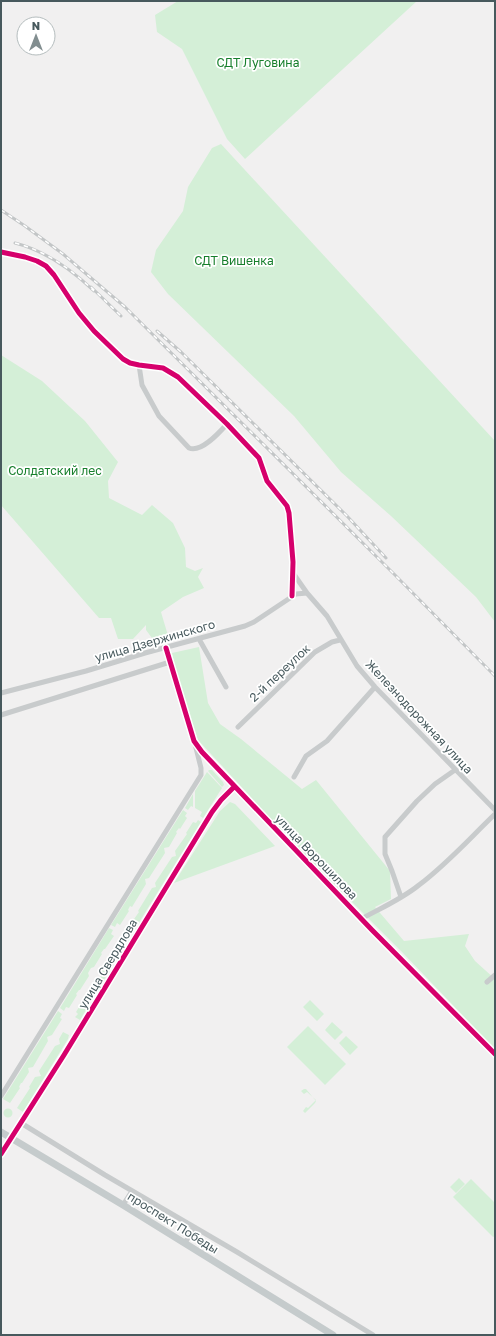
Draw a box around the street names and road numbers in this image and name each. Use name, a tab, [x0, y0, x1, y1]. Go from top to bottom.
street label: улица Дзержинского	[93, 616, 217, 665]
street label: 2-й переулок	[246, 641, 313, 705]
street label: Железнодорожная улица	[363, 657, 476, 777]
street label: улица Ворошилова	[272, 811, 361, 902]
street label: улица Свердлова	[75, 916, 140, 1012]
street label: проспект Победы	[125, 1189, 222, 1257]

